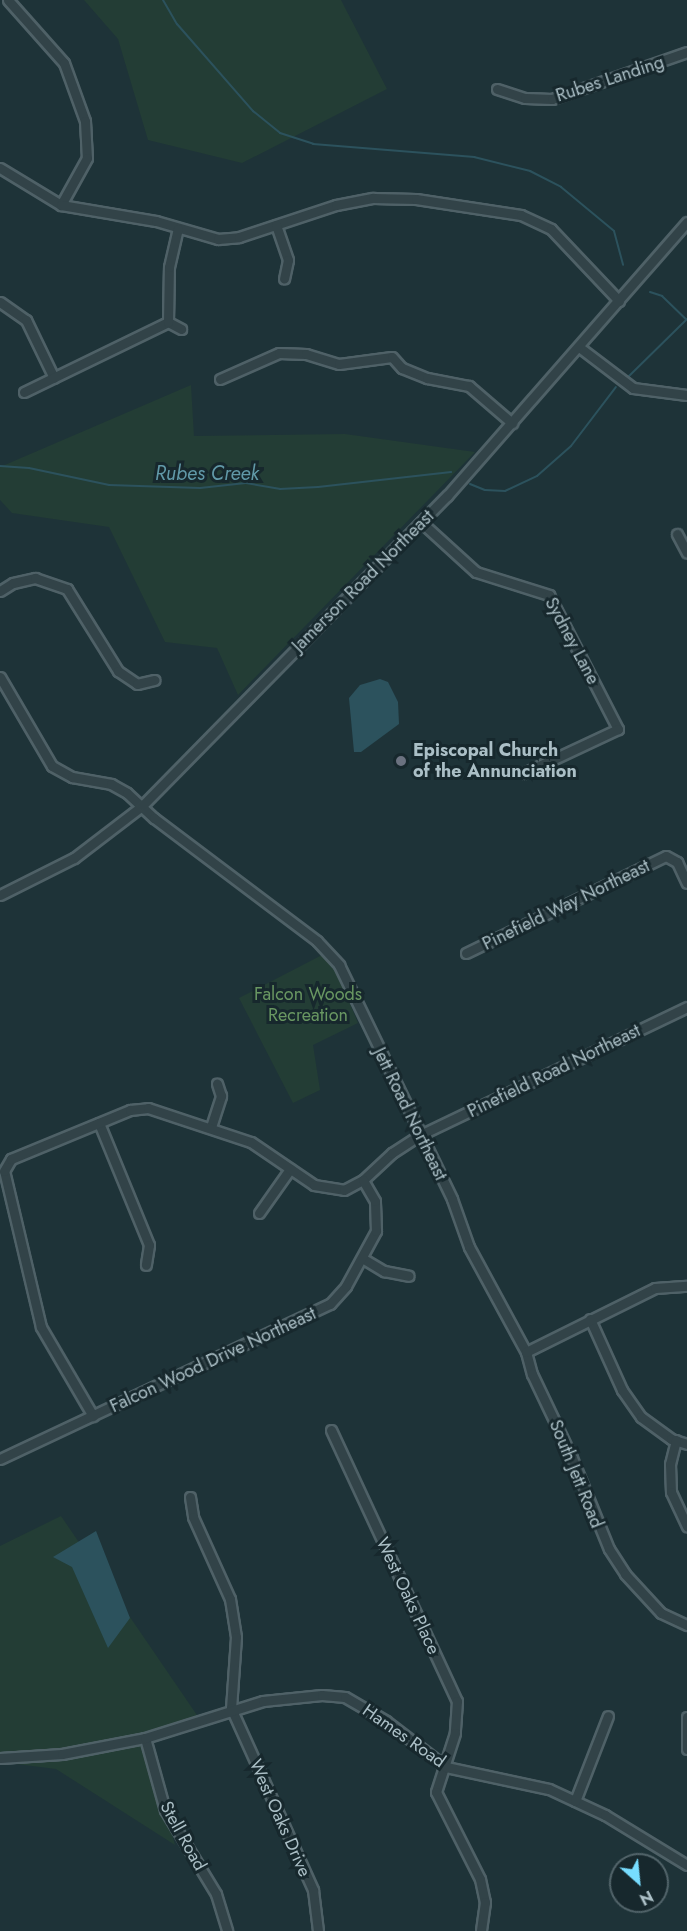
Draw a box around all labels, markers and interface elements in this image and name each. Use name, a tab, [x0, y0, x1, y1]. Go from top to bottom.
street label: Rubes Landing	[553, 51, 667, 107]
water label: Rubes Creek	[155, 461, 259, 485]
street label: Jamerson Road Northeast	[288, 506, 438, 656]
street label: Sydney Lane	[540, 594, 604, 688]
place label: Episcopal Church of the Annunciation	[413, 740, 577, 783]
marker: Episcopal Church of the Annunciation	[394, 754, 408, 768]
street label: Pinefield Way Northeast	[479, 855, 653, 955]
park label: Falcon Woods Recreation	[254, 984, 362, 1026]
street label: Pinefield Road Northeast	[464, 1020, 644, 1122]
street label: Jett Road Northeast	[368, 1044, 452, 1184]
street label: Falcon Wood Drive Northeast	[107, 1303, 319, 1417]
street label: South Jett Road	[544, 1417, 608, 1531]
street label: West Oaks Place	[371, 1534, 445, 1658]
street label: Hames Road	[358, 1700, 450, 1772]
street label: West Oaks Drive	[244, 1756, 316, 1880]
street label: Stell Road	[155, 1798, 211, 1874]
north arrow	[609, 1853, 669, 1913]
text: N	[636, 1885, 657, 1911]

